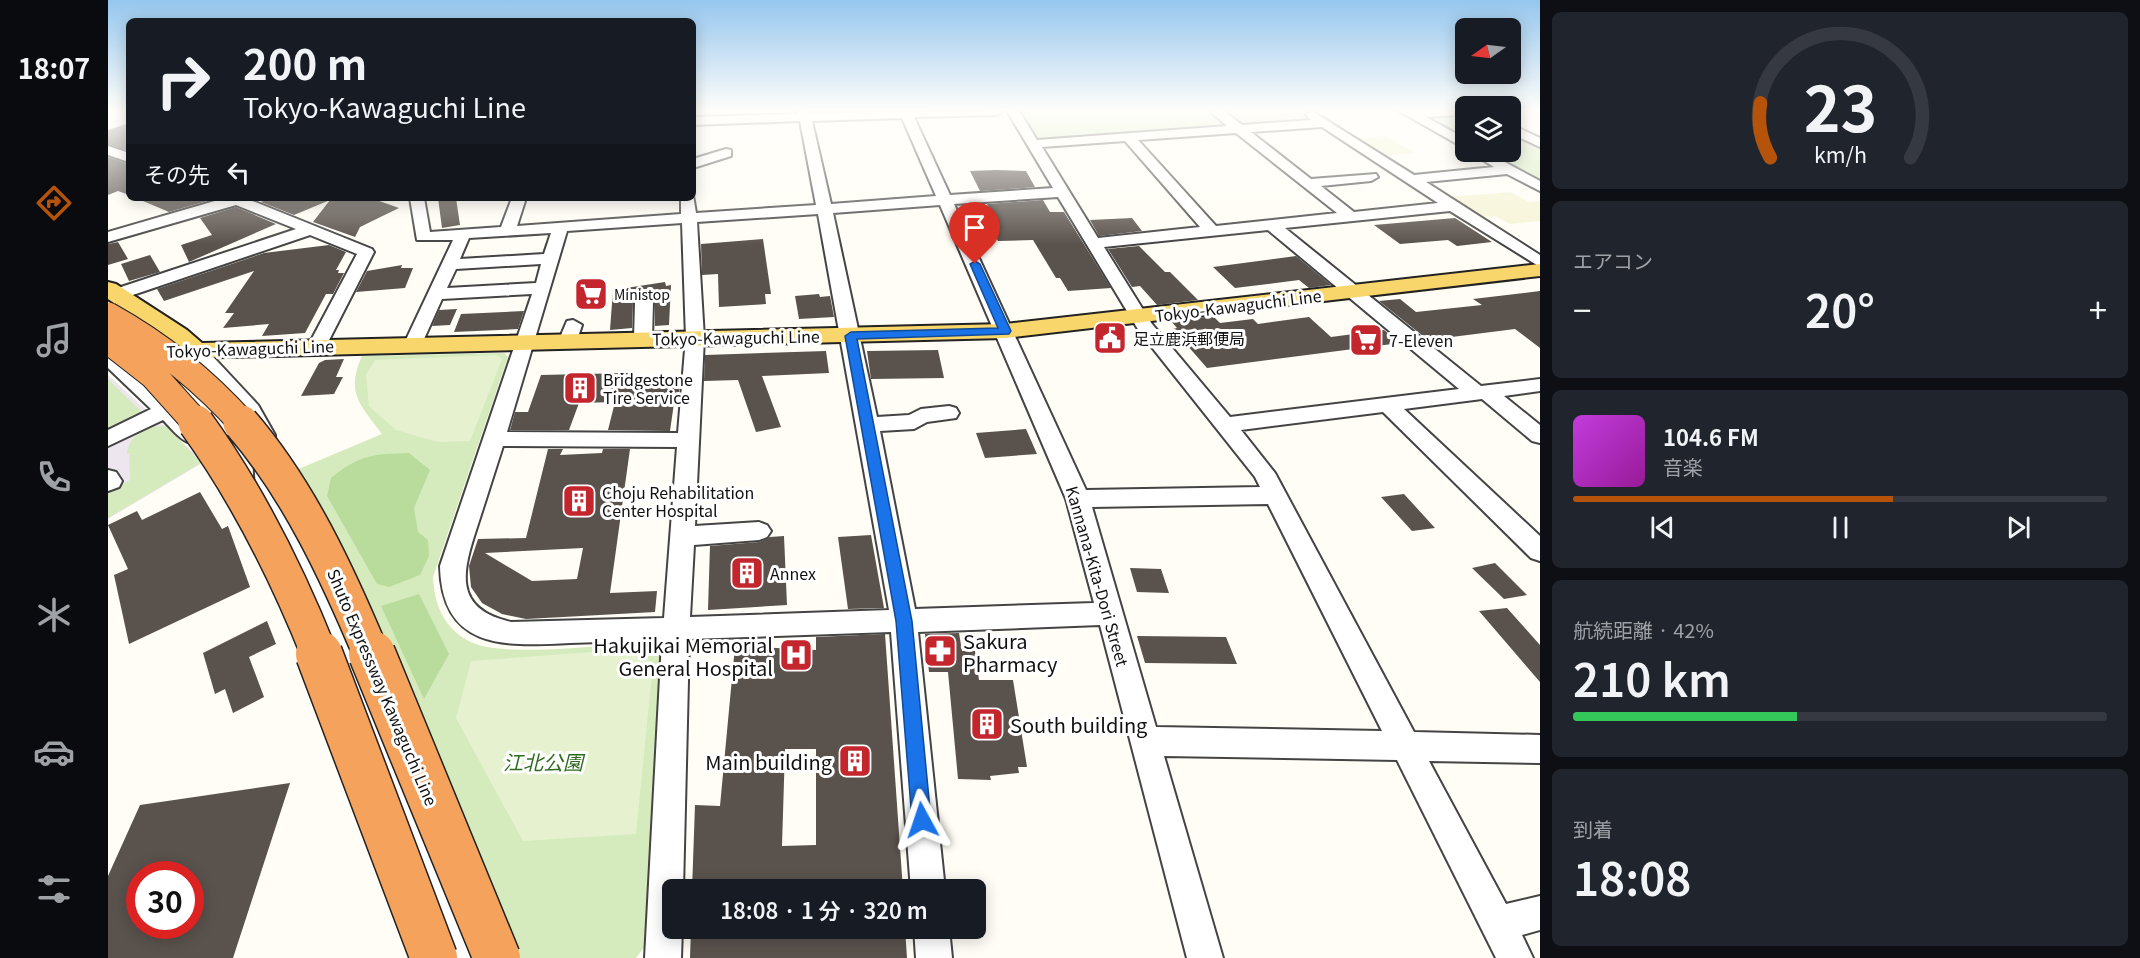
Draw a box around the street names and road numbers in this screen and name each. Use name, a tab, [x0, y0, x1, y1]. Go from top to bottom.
street label: Tokyo-Kawaguchi Line	[1153, 283, 1323, 327]
street label: Tokyo-Kawaguchi Line	[652, 324, 820, 350]
street label: Tokyo-Kawaguchi Line	[166, 333, 334, 363]
street label: Kannana-Kita-Dori Street	[1061, 483, 1135, 669]
street label: Shuto Expressway Kawaguchi Line	[322, 565, 444, 809]

